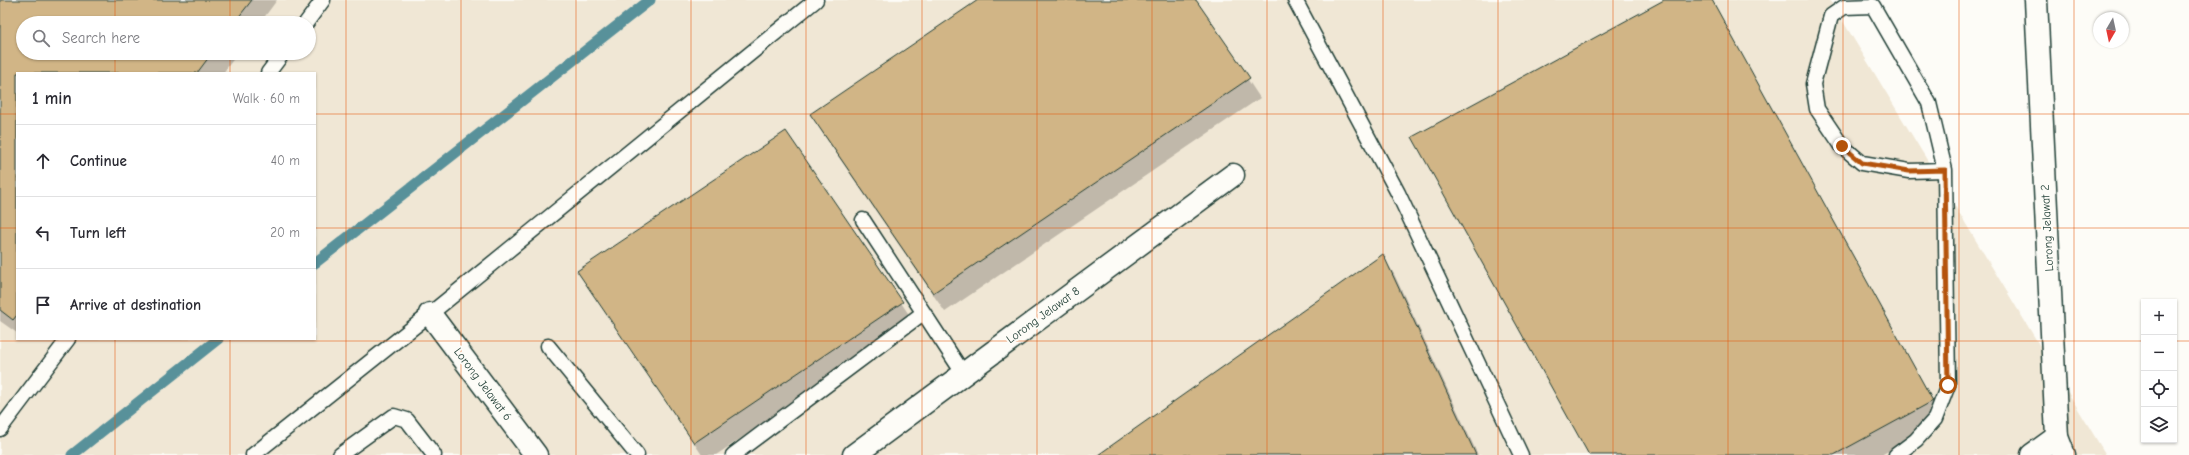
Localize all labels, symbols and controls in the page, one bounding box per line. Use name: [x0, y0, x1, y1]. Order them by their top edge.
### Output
north arrow: [2093, 12, 2129, 48]
search box: [16, 16, 316, 60]
icon: search: [30, 27, 52, 49]
text: Search here: [62, 29, 140, 47]
text: 1 min: [32, 89, 72, 108]
text: Walk · 60 m: [233, 91, 300, 106]
route end: [1833, 137, 1851, 155]
icon: ahead: [32, 150, 54, 172]
text: Continue: [70, 152, 127, 170]
text: 40 m: [271, 153, 300, 168]
street label: Lorong Jelawat 2: [2038, 184, 2056, 272]
icon: left: [32, 222, 54, 244]
text: Turn left: [70, 224, 126, 242]
text: 20 m: [270, 225, 300, 240]
street label: Lorong Jelawat 8: [1004, 284, 1082, 346]
icon: arrive: [32, 294, 54, 316]
text: Arrive at destination: [70, 296, 201, 314]
map controls: [2141, 299, 2177, 443]
button: +: [2141, 299, 2177, 335]
button: −: [2141, 335, 2177, 371]
street label: Lorong Jelawat 6: [451, 345, 515, 423]
button: locate: [2141, 371, 2177, 407]
route start: [1939, 376, 1957, 394]
button: layers: [2141, 407, 2177, 443]

